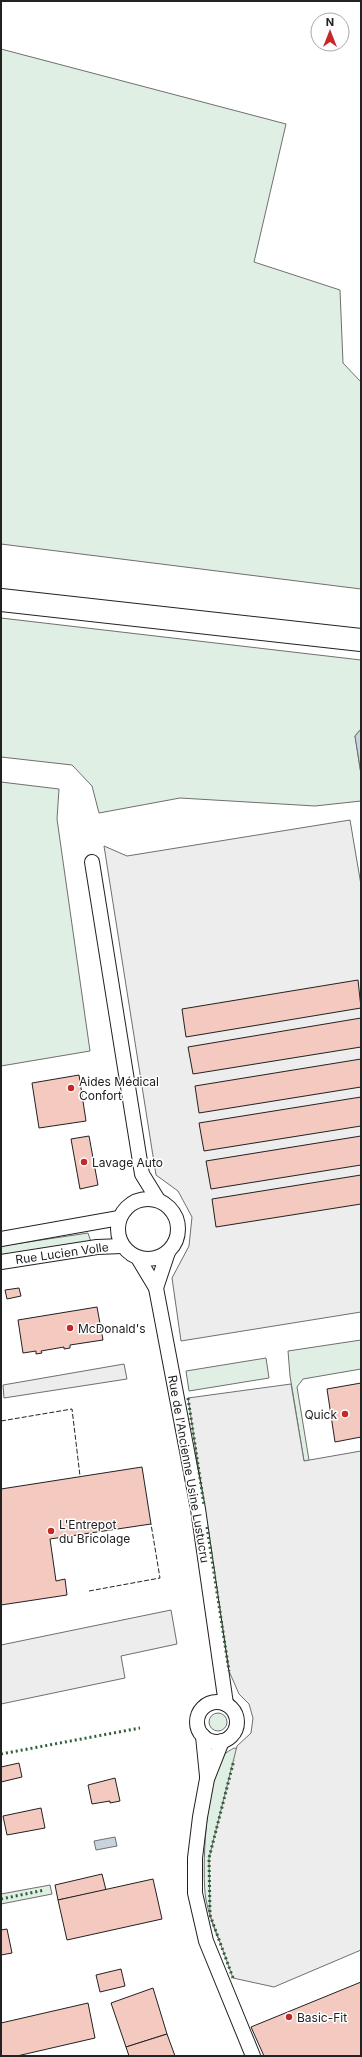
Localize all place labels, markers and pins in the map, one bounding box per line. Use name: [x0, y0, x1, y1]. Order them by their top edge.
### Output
place label: Aides Médical Confort: [79, 1074, 159, 1103]
marker: Aides Médical Confort: [66, 1083, 76, 1093]
place label: Lavage Auto: [92, 1155, 163, 1170]
marker: Lavage Auto: [79, 1157, 89, 1167]
place label: McDonald's: [78, 1321, 146, 1336]
marker: McDonald's: [65, 1323, 75, 1333]
place label: Quick: [304, 1407, 337, 1422]
marker: Quick: [340, 1409, 350, 1419]
place label: L'Entrepot du Bricolage: [59, 1517, 130, 1546]
marker: L'Entrepot du Bricolage: [46, 1526, 56, 1536]
place label: Basic-Fit: [297, 2010, 347, 2025]
marker: Basic-Fit: [284, 2012, 294, 2022]

